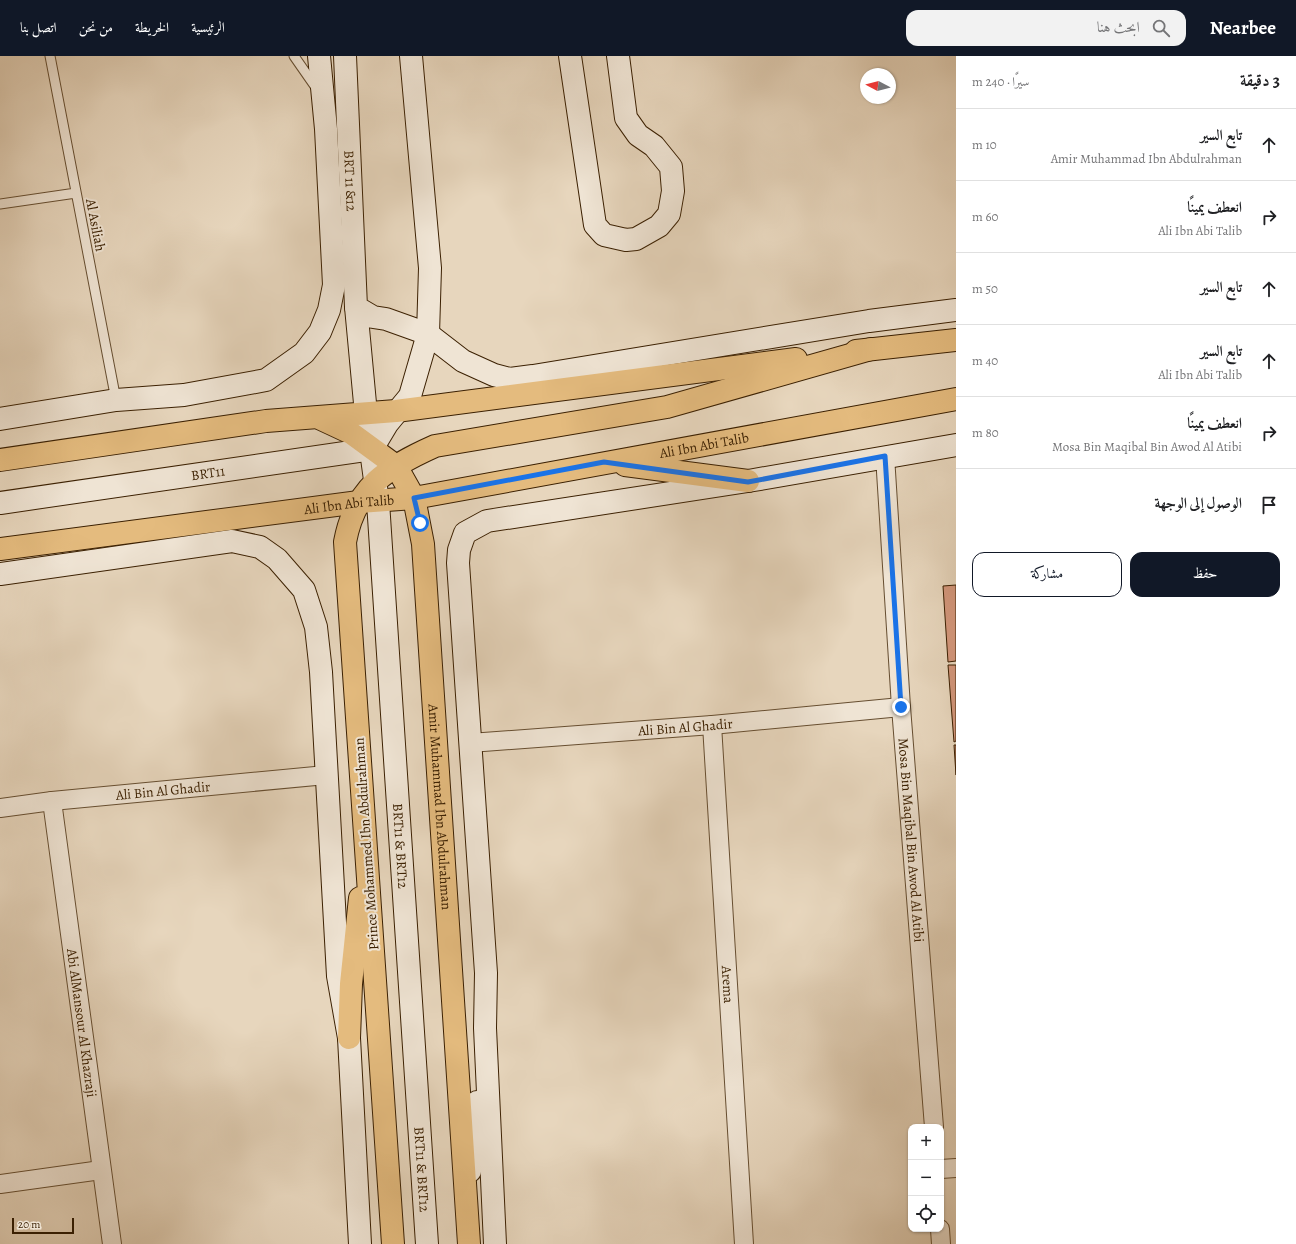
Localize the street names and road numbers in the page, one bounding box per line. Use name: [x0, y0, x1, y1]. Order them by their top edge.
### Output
street label: BRT 11 &12: [339, 150, 361, 212]
street label: Al Asiliah: [81, 196, 110, 254]
street label: Ali Ibn Abi Talib: [657, 428, 750, 463]
street label: BRT11: [190, 461, 226, 485]
street label: Ali Ibn Abi Talib: [302, 490, 395, 519]
street label: Amir Muhammad Ibn Abdulrahman: [423, 702, 456, 911]
street label: Ali Bin Al Ghadir: [636, 714, 734, 741]
street label: Prince Mohammed Ibn Abdulrahman: [350, 737, 383, 951]
street label: Mosa Bin Maqibal Bin Awod Al Atibi: [893, 737, 928, 943]
street label: Ali Bin Al Ghadir: [114, 777, 212, 805]
street label: BRT11 & BRT12: [388, 803, 413, 890]
street label: Abi AlMansour Al Khazraji: [62, 946, 101, 1099]
street label: Arema: [717, 964, 738, 1004]
street label: BRT11 & BRT12: [409, 1126, 434, 1213]

